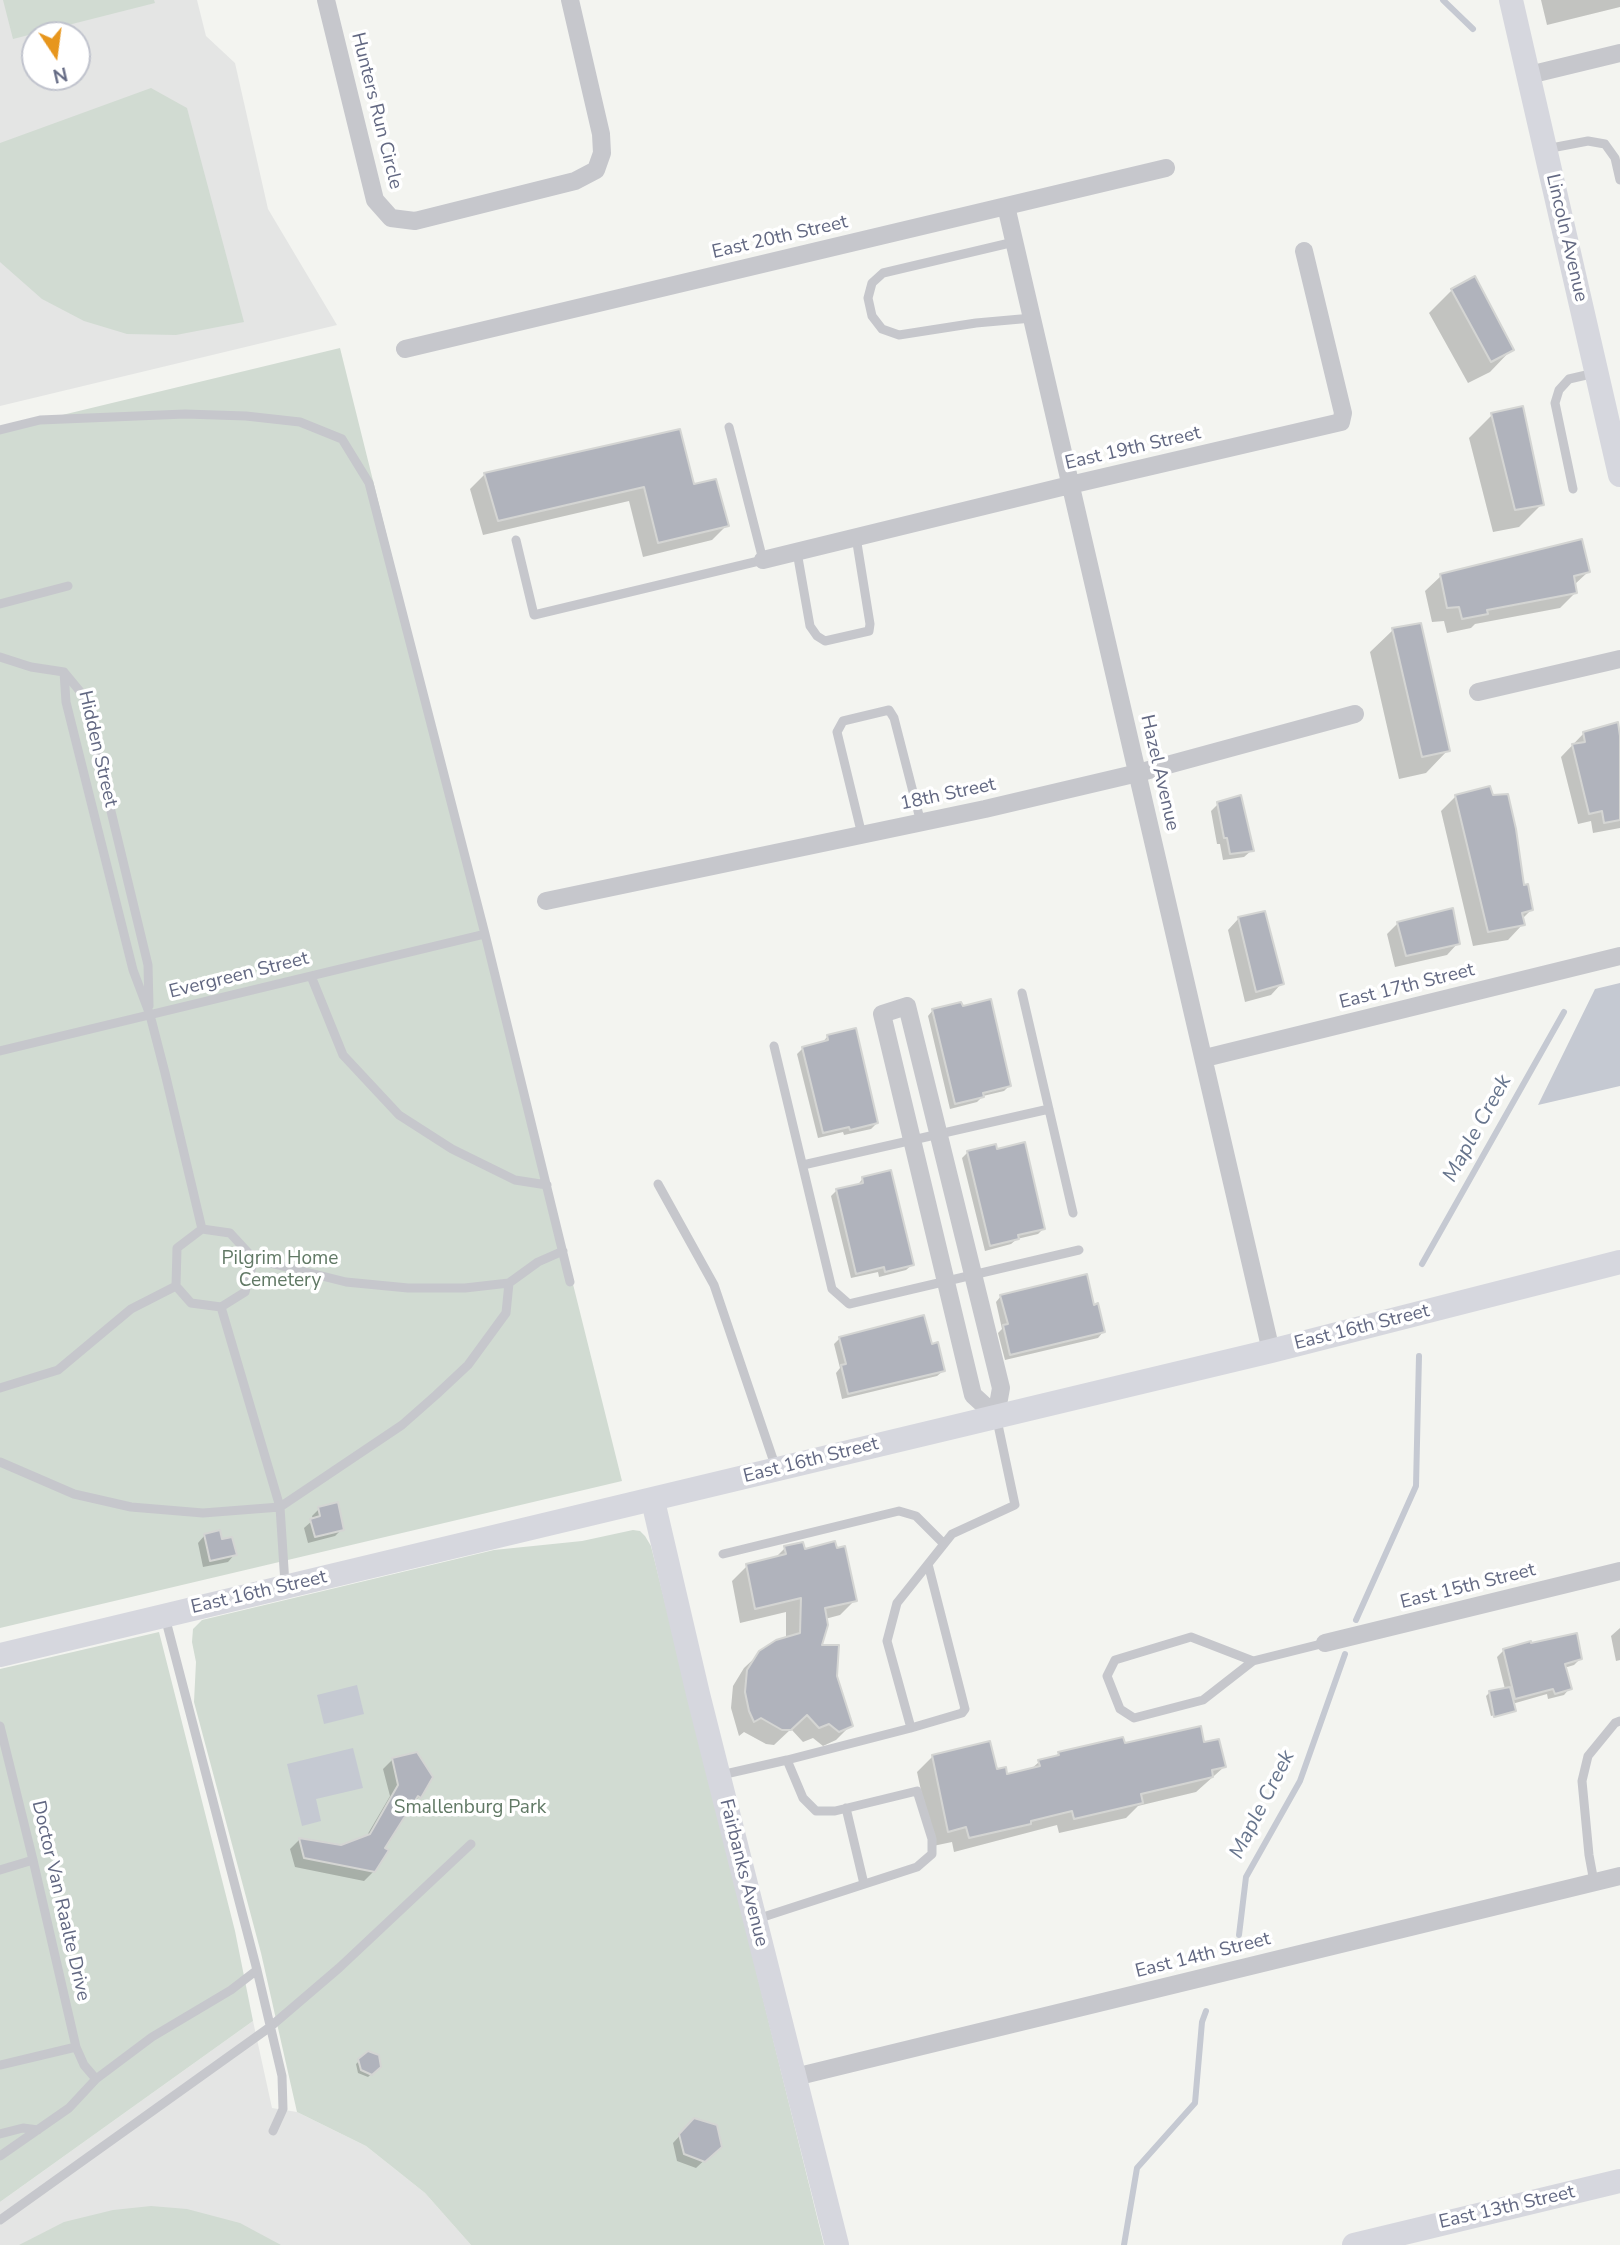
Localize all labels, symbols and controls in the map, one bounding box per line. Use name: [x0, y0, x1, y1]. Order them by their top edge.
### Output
north arrow: [21, 21, 91, 91]
street label: Hunters Run Circle: [346, 30, 406, 192]
text: N: [50, 60, 70, 89]
street label: Lincoln Avenue: [1540, 172, 1592, 304]
street label: East 20th Street: [710, 211, 850, 265]
street label: East 19th Street: [1063, 422, 1203, 476]
street label: Hidden Street: [73, 689, 121, 809]
street label: Hazel Avenue: [1135, 713, 1183, 833]
street label: 18th Street: [898, 774, 998, 816]
street label: Evergreen Street: [167, 948, 311, 1004]
street label: East 17th Street: [1337, 959, 1477, 1015]
water label: Maple Creek: [1438, 1071, 1518, 1187]
park label: Pilgrim Home Cemetery: [222, 1248, 338, 1292]
street label: East 16th Street: [1292, 1300, 1432, 1356]
street label: East 16th Street: [741, 1433, 881, 1489]
street label: East 15th Street: [1398, 1559, 1538, 1615]
street label: East 16th Street: [189, 1566, 329, 1620]
water label: Maple Creek: [1225, 1747, 1301, 1863]
park label: Smallenburg Park: [394, 1797, 546, 1819]
street label: Fairbanks Avenue: [714, 1797, 772, 1949]
street label: Doctor Van Raalte Drive: [26, 1799, 94, 2003]
street label: East 14th Street: [1133, 1928, 1273, 1984]
street label: East 13th Street: [1437, 2181, 1577, 2235]

